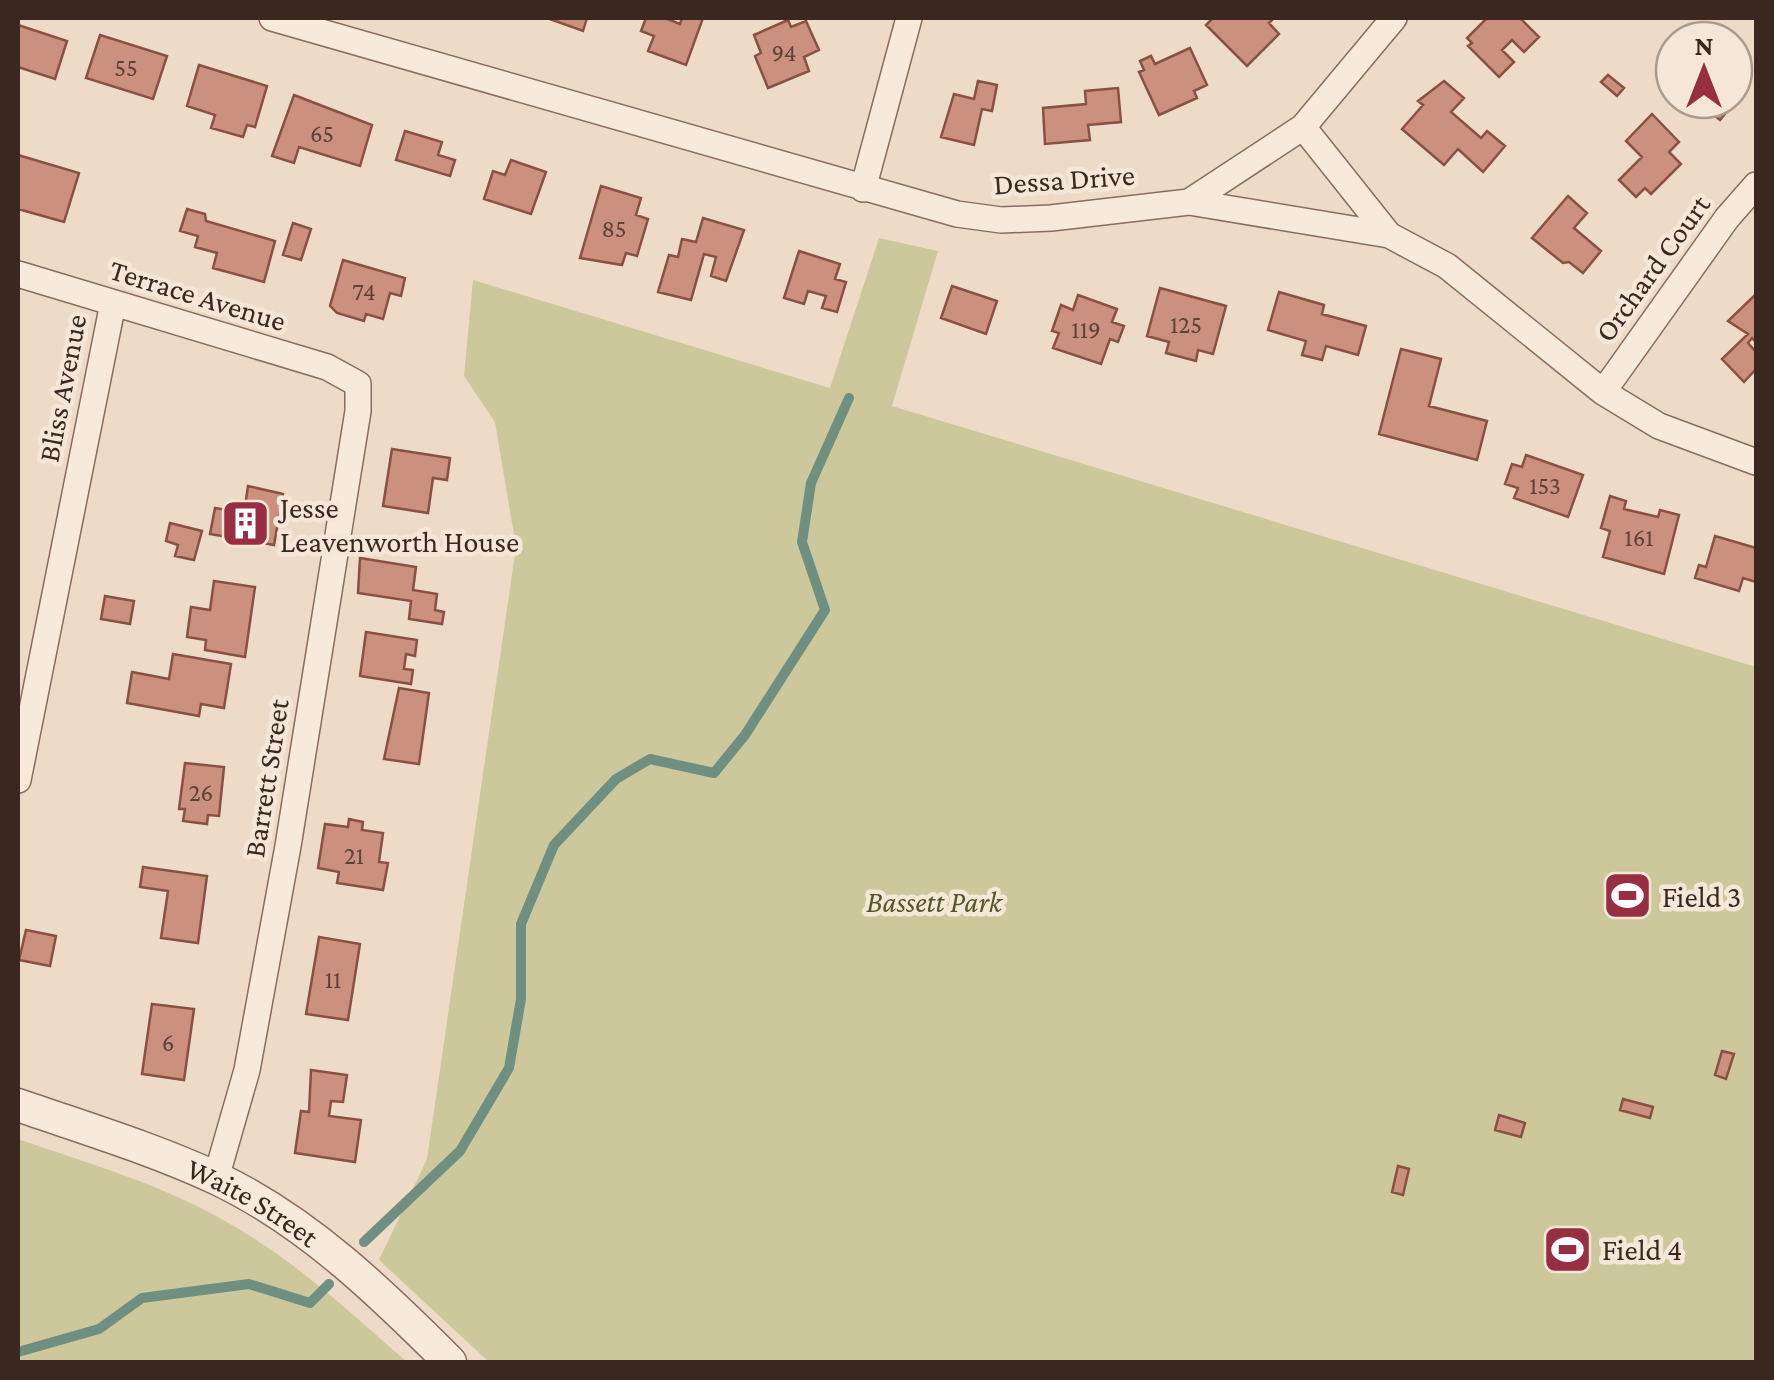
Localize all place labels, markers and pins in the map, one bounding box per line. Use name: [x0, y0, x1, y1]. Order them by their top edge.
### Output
place label: Jesse Leavenworth House: [277, 491, 519, 558]
building icon: Jesse Leavenworth House: [219, 498, 271, 550]
sports icon: Field 3: [1601, 870, 1653, 922]
place label: Field 3: [1662, 880, 1741, 913]
sports icon: Field 4: [1541, 1223, 1593, 1275]
place label: Field 4: [1602, 1233, 1682, 1266]

